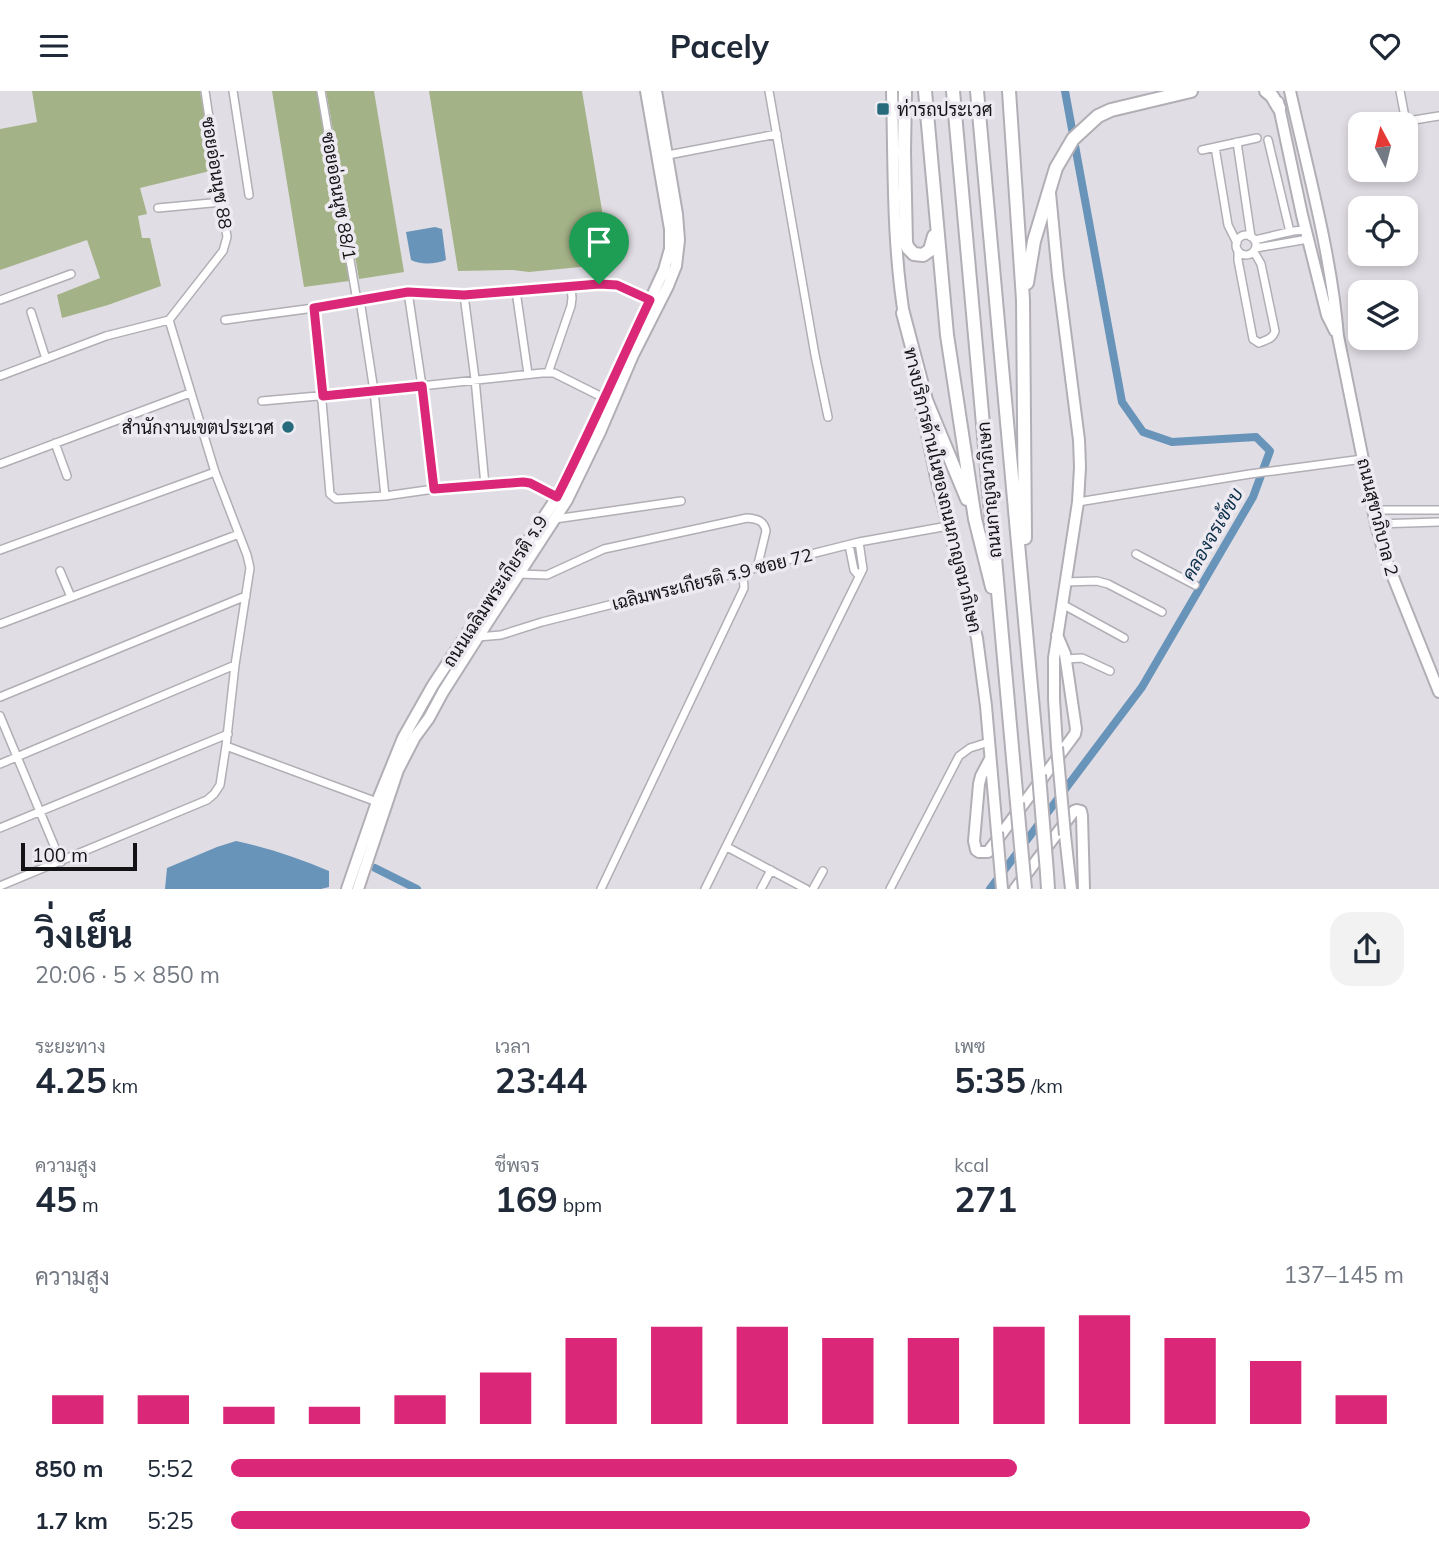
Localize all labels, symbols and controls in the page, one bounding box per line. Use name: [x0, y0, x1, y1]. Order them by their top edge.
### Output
text: Pacely: [670, 26, 769, 66]
icon: menu: [35, 27, 73, 65]
icon: heart: [1366, 27, 1404, 65]
place label: ท่ารถประเวศ: [897, 98, 992, 121]
marker: ท่ารถประเวศ: [875, 101, 891, 117]
north arrow: [1348, 112, 1418, 182]
map controls: [1348, 112, 1418, 350]
street label: ซอยอ่อนนุช 88: [196, 115, 237, 231]
street label: ซอยอ่อนนุช 88/1: [315, 130, 362, 262]
button: locate: [1348, 196, 1418, 266]
pin: [569, 212, 629, 284]
icon: arrive: [580, 223, 618, 261]
button: layers: [1348, 280, 1418, 350]
street label: ทางบริการด้านในของถนนกาญจนาภิเษก: [899, 345, 988, 635]
place label: สำนักงานเขตประเวศ: [122, 416, 274, 439]
marker: สำนักงานเขตประเวศ: [280, 419, 296, 435]
street label: ถนนกาญจนาภิเษก: [972, 421, 1006, 559]
street label: ถนนสุขาภิบาล 2: [1351, 456, 1404, 579]
water label: คลองจรเข้ขบ: [1176, 484, 1248, 584]
street label: ถนนเฉลิมพระเกียรติ ร.9: [437, 510, 553, 671]
street label: เฉลิมพระเกียรติ ร.9 ซอย 72: [609, 542, 815, 615]
scale bar: [21, 840, 136, 872]
text: 100 m: [32, 843, 88, 867]
text: วิ่งเย็น: [35, 910, 133, 958]
button: share: [1330, 912, 1404, 986]
text: 20:06 · 5 × 850 m: [35, 960, 220, 989]
text: ระยะทาง: [35, 1034, 106, 1058]
text: เวลา: [495, 1034, 531, 1058]
text: เพซ: [954, 1034, 986, 1058]
text: 4.25: [35, 1058, 107, 1102]
text: 23:44: [495, 1058, 587, 1102]
text: 5:35: [954, 1058, 1026, 1102]
text: km: [107, 1074, 138, 1098]
text: /km: [1026, 1074, 1063, 1098]
text: ความสูง: [35, 1153, 97, 1177]
text: ชีพจร: [495, 1153, 540, 1177]
text: kcal: [954, 1153, 989, 1177]
text: 45: [35, 1177, 77, 1221]
text: 169: [495, 1177, 558, 1221]
text: 271: [954, 1177, 1017, 1221]
text: m: [77, 1193, 99, 1217]
text: bpm: [558, 1193, 602, 1217]
text: 137–145 m: [1283, 1260, 1404, 1289]
text: ความสูง: [35, 1262, 110, 1291]
text: 850 m: [35, 1454, 103, 1483]
text: 5:52: [147, 1454, 194, 1483]
text: 1.7 km: [35, 1506, 108, 1535]
text: 5:25: [147, 1506, 194, 1535]

